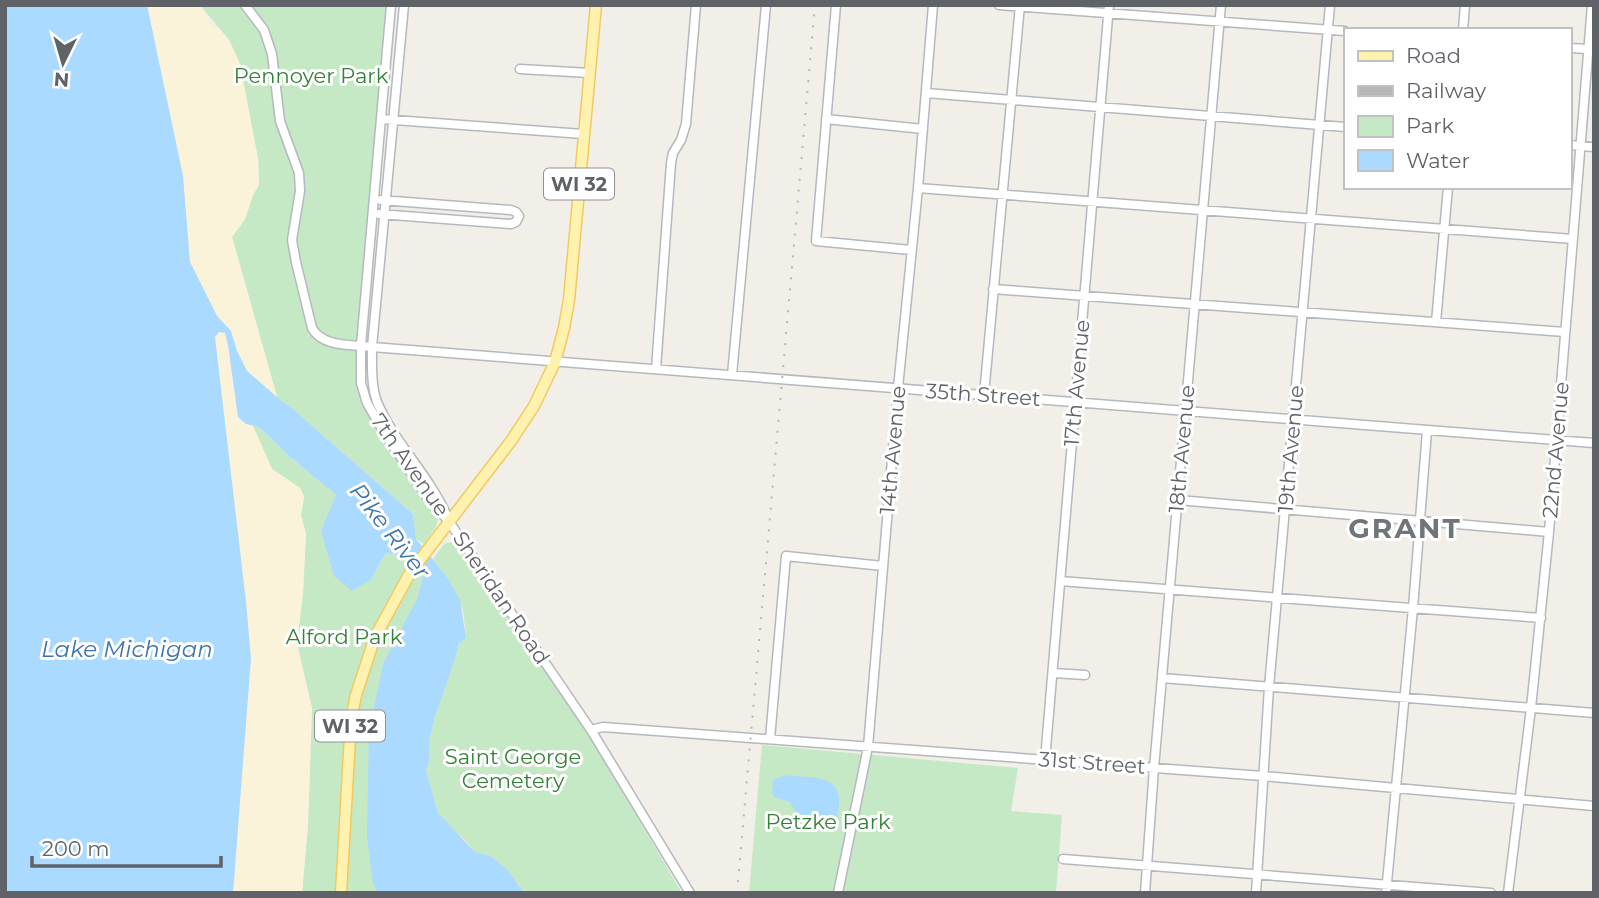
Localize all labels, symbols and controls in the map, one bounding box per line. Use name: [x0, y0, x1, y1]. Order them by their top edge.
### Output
north arrow: [28, 28, 98, 98]
legend: [1344, 28, 1571, 189]
text: Road: [1406, 43, 1461, 68]
park label: Pennoyer Park: [234, 63, 389, 88]
text: N: [53, 67, 70, 92]
text: Railway: [1406, 78, 1487, 103]
text: Park: [1406, 113, 1454, 138]
text: Water: [1406, 148, 1470, 173]
road number: WI 32: [544, 168, 614, 200]
street label: 17th Avenue: [1059, 319, 1094, 447]
street label: 35th Street: [925, 378, 1041, 411]
street label: 22nd Avenue: [1537, 381, 1574, 519]
street label: 18th Avenue: [1163, 384, 1200, 514]
street label: 19th Avenue: [1272, 384, 1309, 514]
street label: 14th Avenue: [874, 385, 911, 515]
street label: 7th Avenue: [366, 409, 455, 521]
water label: Pike River: [344, 478, 437, 585]
district label: GRANT: [1348, 511, 1462, 545]
street label: Sheridan Road: [448, 527, 555, 669]
park label: Alford Park: [286, 624, 403, 649]
water label: Lake Michigan: [41, 635, 213, 663]
road number: WI 32: [315, 710, 385, 741]
park label: Saint George Cemetery: [445, 744, 581, 793]
street label: 31st Street: [1038, 746, 1146, 779]
park label: Petzke Park: [765, 809, 891, 834]
scale bar: [32, 824, 220, 868]
text: 200 m: [42, 836, 109, 861]

